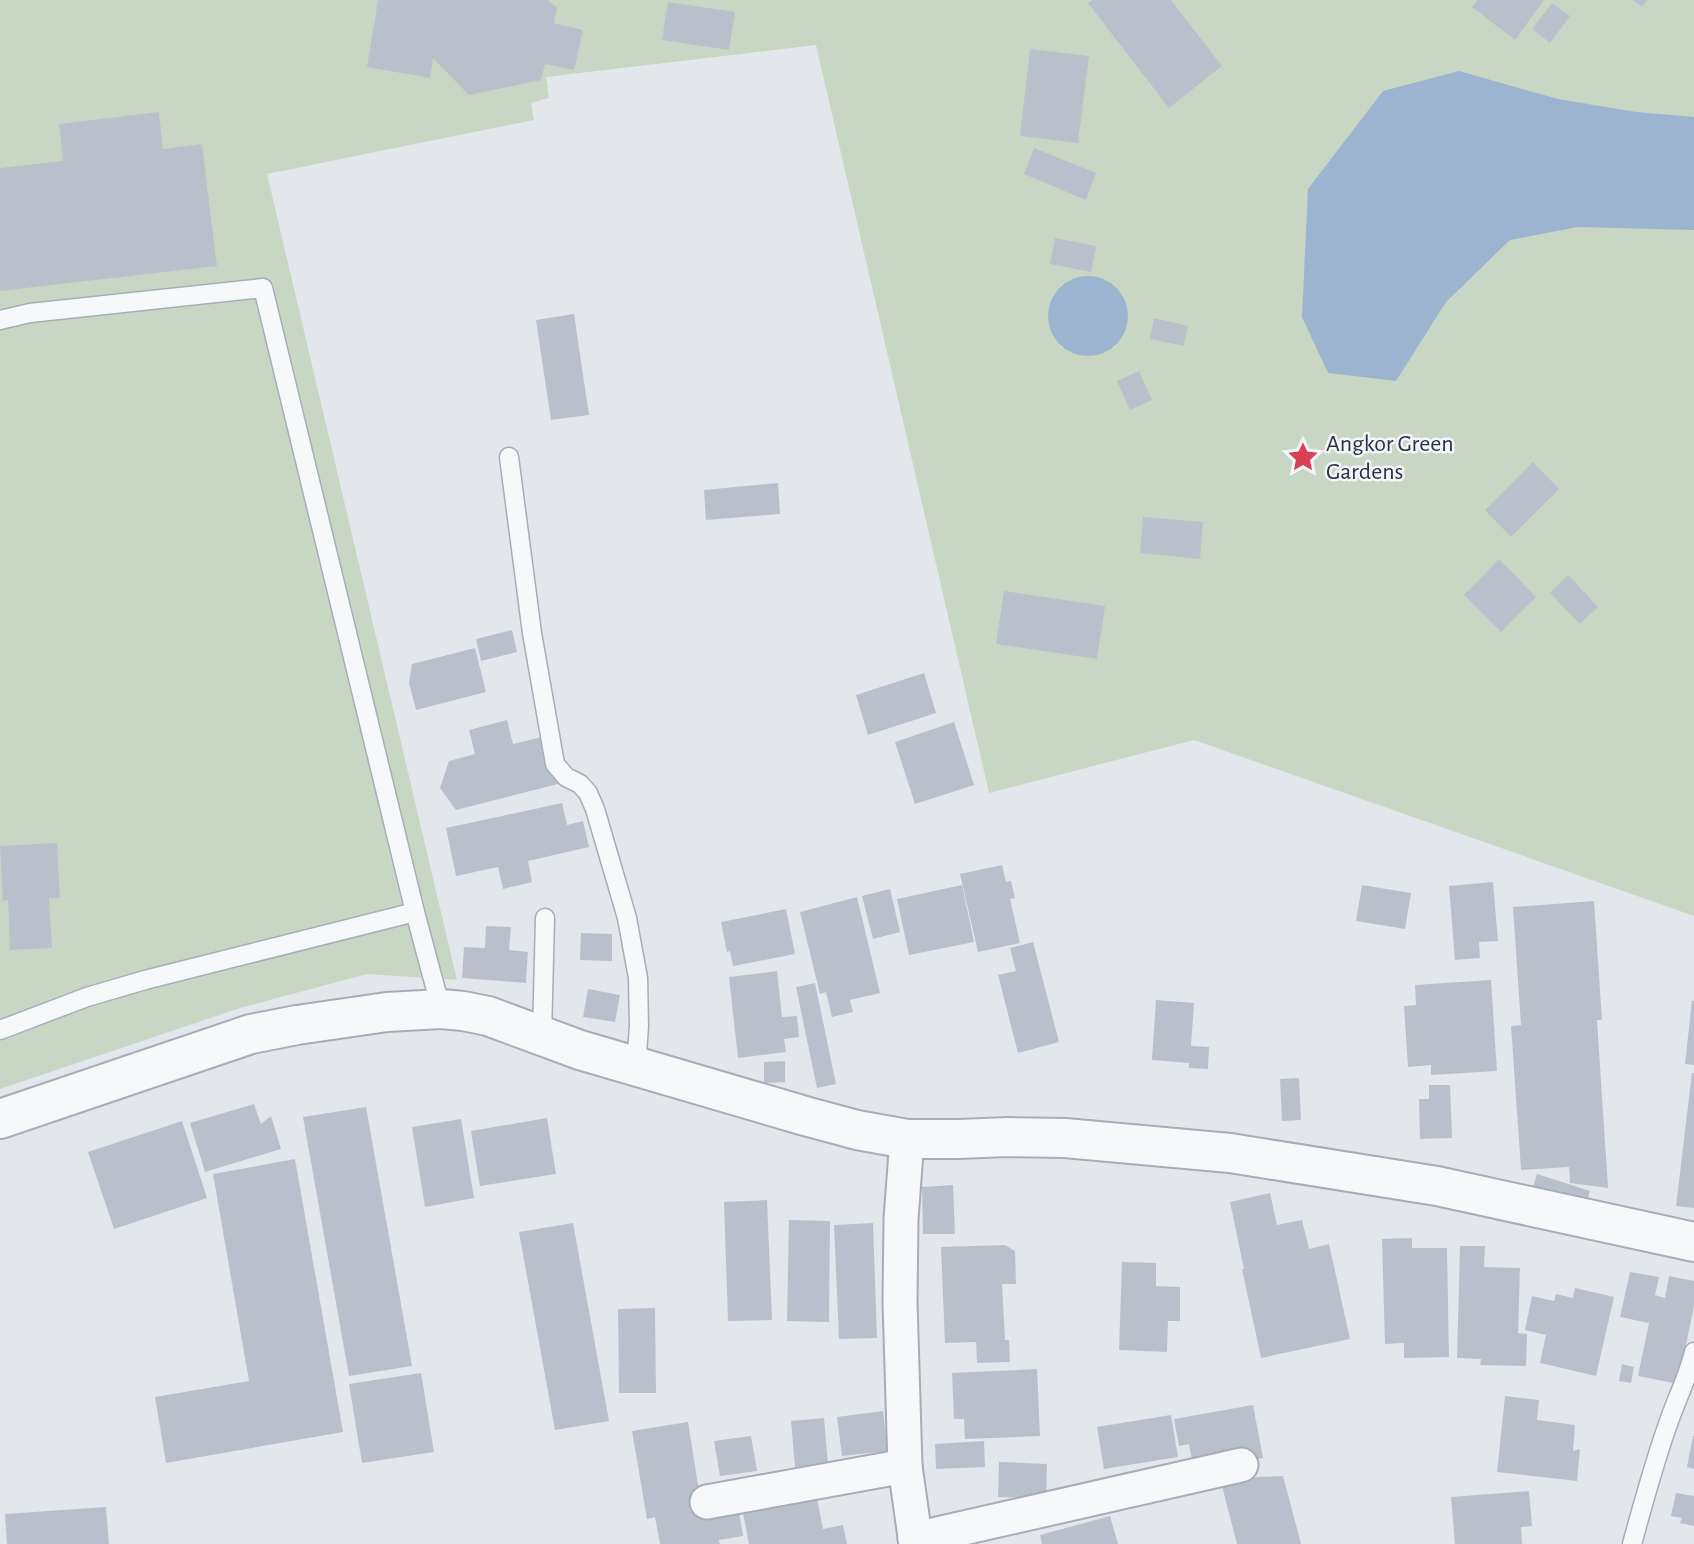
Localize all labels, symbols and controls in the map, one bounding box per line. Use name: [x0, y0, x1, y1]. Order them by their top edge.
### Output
place label: Angkor Green Gardens: [1326, 432, 1454, 484]
place icon: Angkor Green Gardens: [1286, 440, 1320, 474]

